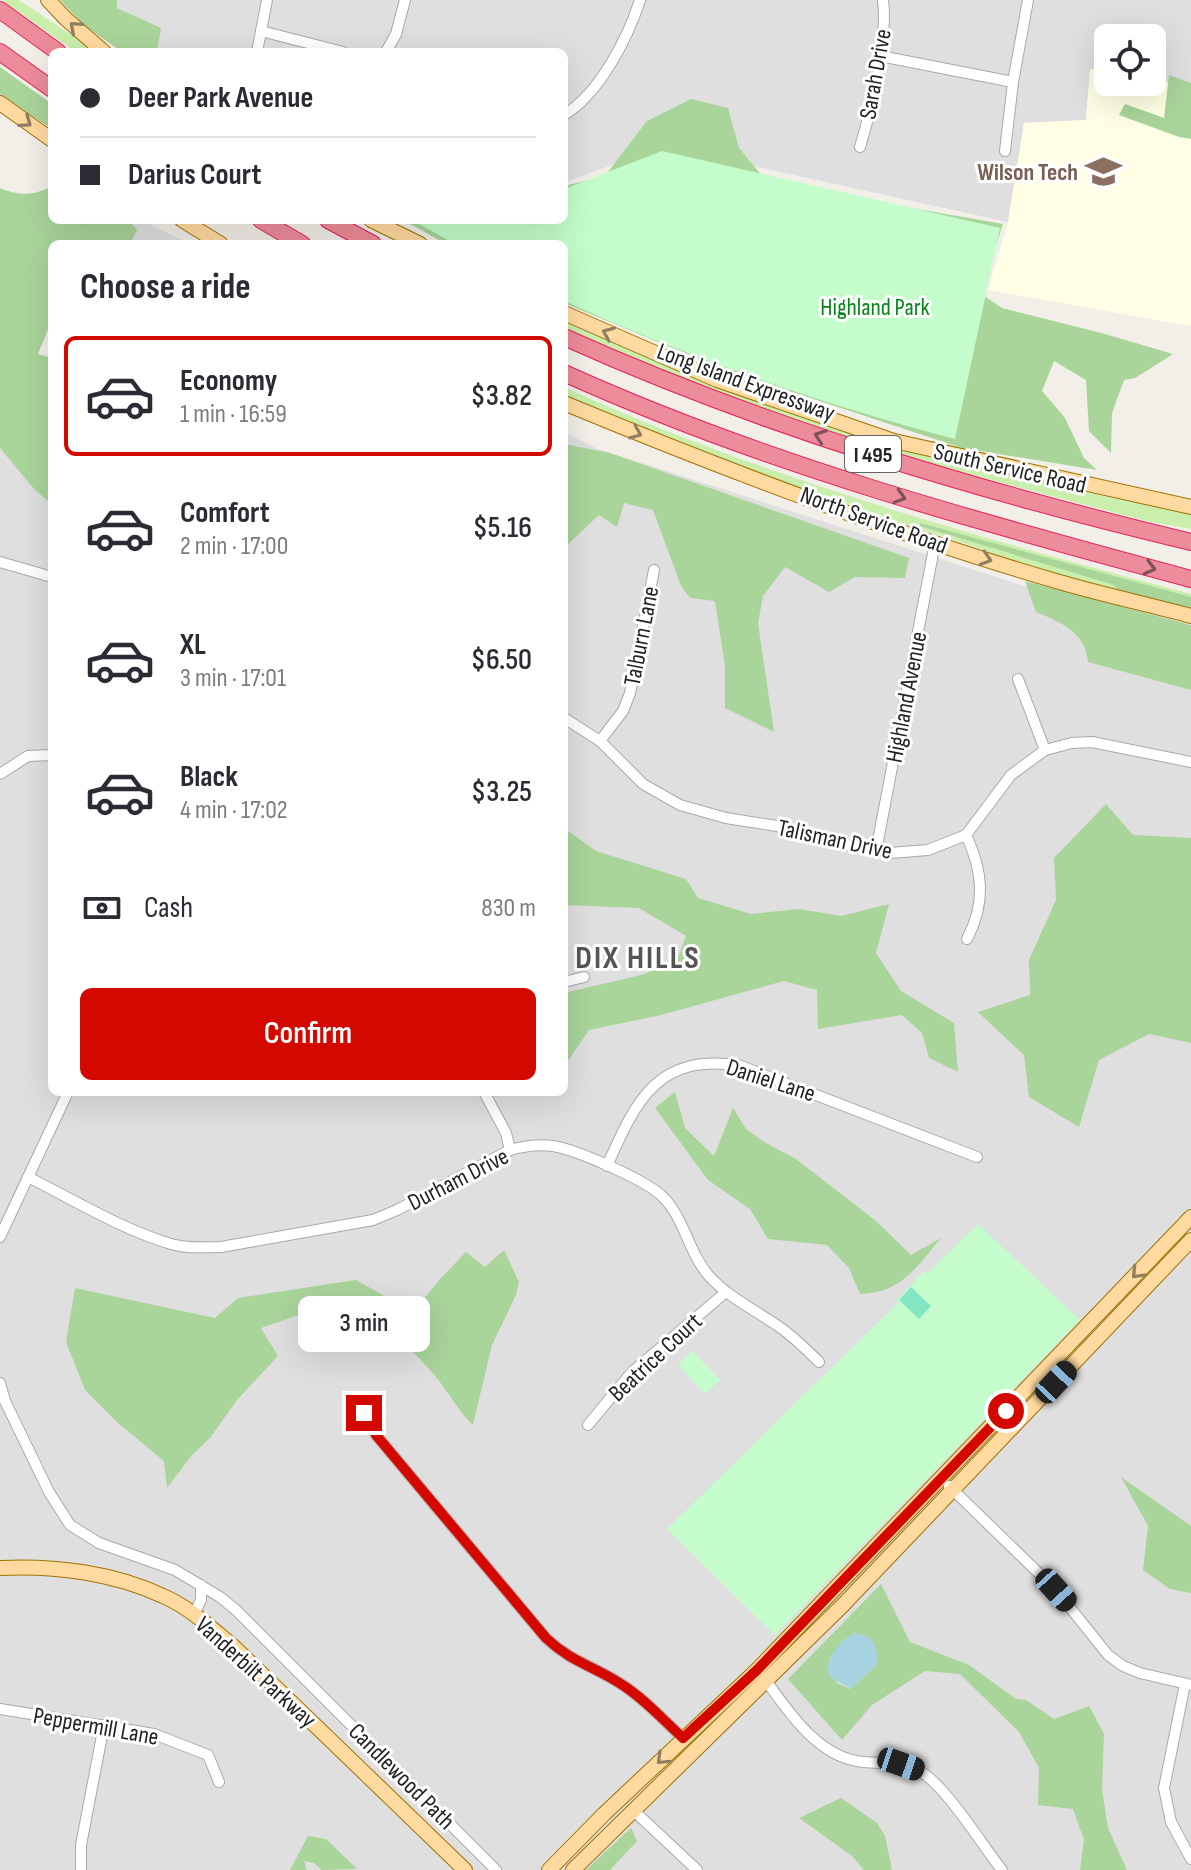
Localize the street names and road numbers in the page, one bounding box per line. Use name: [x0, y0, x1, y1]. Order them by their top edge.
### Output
street label: Sarah Drive: [853, 27, 898, 122]
street label: Long Island Expressway: [653, 337, 839, 428]
road number: I 495: [845, 436, 901, 472]
street label: South Service Road: [931, 437, 1089, 500]
street label: North Service Road: [796, 480, 951, 561]
street label: Talburn Lane: [618, 584, 665, 688]
street label: Highland Avenue: [880, 629, 933, 765]
street label: Talisman Drive: [775, 813, 895, 866]
street label: Daniel Lane: [723, 1053, 819, 1108]
street label: Durham Drive: [403, 1142, 514, 1217]
street label: Beatrice Court: [603, 1307, 708, 1408]
street label: Vanderbilt Parkway: [189, 1610, 322, 1734]
street label: Peppermill Lane: [31, 1701, 161, 1752]
street label: Candlewood Path: [342, 1717, 461, 1836]

